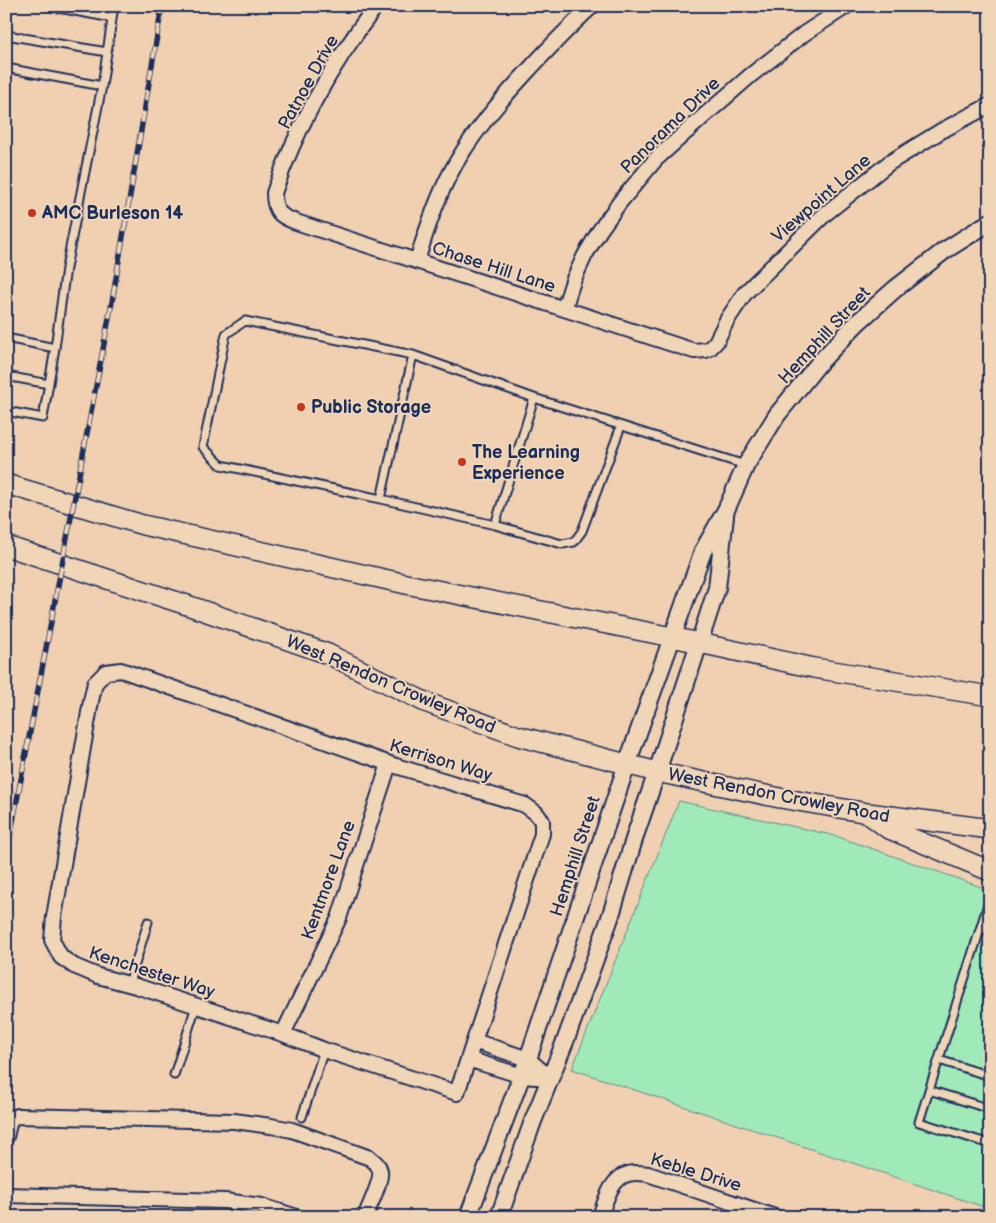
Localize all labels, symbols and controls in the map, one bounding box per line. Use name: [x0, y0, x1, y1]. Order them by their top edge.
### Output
street label: Patnoe Drive: [274, 31, 343, 133]
street label: Panorama Drive: [616, 73, 725, 178]
street label: Viewpoint Lane: [768, 149, 875, 247]
place label: AMC Burleson 14: [41, 203, 184, 224]
marker: AMC Burleson 14: [26, 207, 38, 219]
street label: Chase Hill Lane: [430, 238, 558, 297]
street label: Hemphill Street: [774, 282, 875, 388]
place label: Public Storage: [311, 397, 431, 418]
marker: Public Storage: [295, 401, 307, 413]
place label: The Learning Experience: [472, 442, 580, 484]
marker: The Learning Experience: [456, 456, 468, 468]
street label: West Rendon Crowley Road: [283, 631, 499, 738]
street label: Kerrison Way: [387, 735, 496, 786]
street label: West Rendon Crowley Road: [666, 764, 892, 827]
street label: Hemphill Street: [546, 793, 605, 919]
street label: Kentmore Lane: [297, 817, 360, 943]
street label: Kenchester Way: [86, 942, 218, 1003]
street label: Keble Drive: [648, 1149, 744, 1196]

